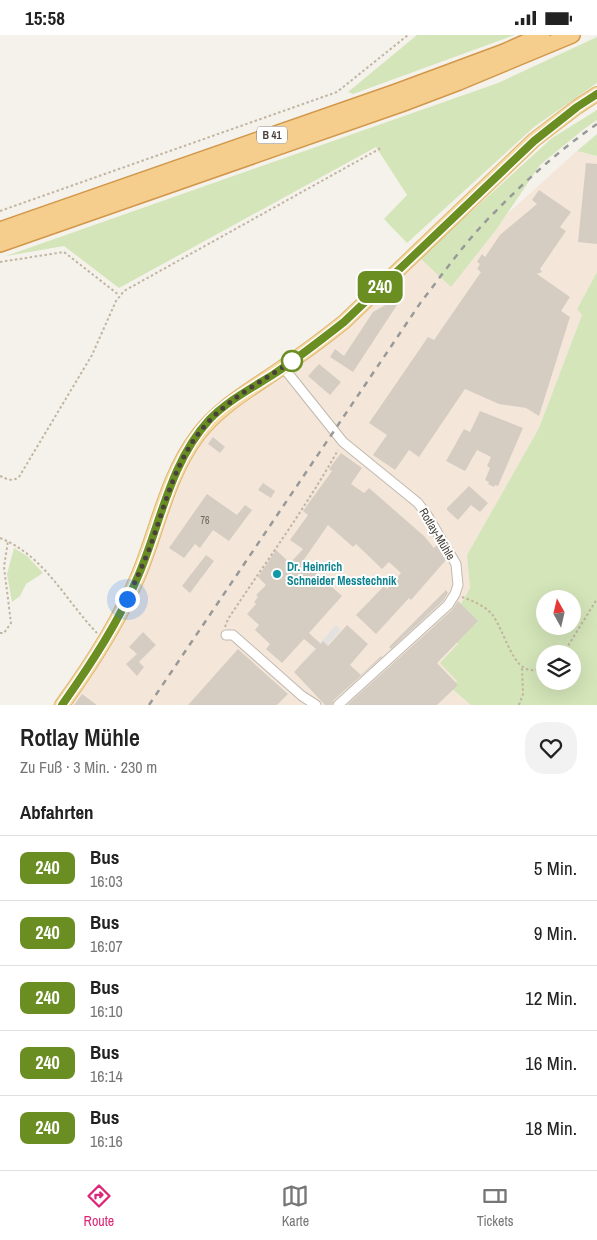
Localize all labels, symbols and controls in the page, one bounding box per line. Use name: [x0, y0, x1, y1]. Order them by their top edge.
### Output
text: 15:58: [25, 5, 65, 31]
road number: B 41: [257, 127, 287, 143]
line badge: 240: [351, 271, 409, 303]
text: 240: [368, 274, 392, 299]
unlabelled marker: [281, 350, 303, 372]
street label: Rotlay-Mühle: [415, 505, 459, 563]
house number: 76: [200, 514, 210, 527]
place label: Dr. Heinrich Schneider Messtechnik: [287, 559, 397, 589]
marker: Dr. Heinrich Schneider Messtechnik: [271, 568, 283, 580]
your location: [115, 587, 140, 612]
north arrow: [536, 590, 581, 635]
map controls: [536, 590, 581, 690]
button: layers: [536, 645, 581, 690]
text: Rotlay Mühle: [20, 721, 140, 753]
button: heart: [525, 722, 577, 774]
text: Zu Fuß · 3 Min. · 230 m: [20, 756, 157, 778]
text: Abfahrten: [20, 799, 94, 825]
text: Bus: [90, 844, 119, 870]
text: 240: [35, 855, 60, 880]
text: 5 Min.: [534, 855, 577, 881]
text: 16:03: [90, 870, 123, 892]
text: Bus: [90, 909, 119, 935]
text: 240: [35, 920, 60, 945]
text: 9 Min.: [534, 920, 577, 946]
text: 16:07: [90, 935, 123, 957]
text: Bus: [90, 974, 119, 1000]
text: 240: [35, 985, 60, 1010]
text: 12 Min.: [525, 985, 577, 1011]
text: 16:10: [90, 1000, 123, 1022]
text: Bus: [90, 1039, 119, 1065]
text: 240: [35, 1050, 60, 1075]
text: 16 Min.: [525, 1050, 577, 1076]
text: 16:14: [90, 1065, 123, 1087]
text: Bus: [90, 1104, 119, 1130]
text: 240: [35, 1115, 60, 1140]
text: 18 Min.: [525, 1115, 577, 1141]
text: 16:16: [90, 1130, 123, 1152]
tab: Route: [84, 1182, 114, 1230]
tab: Karte: [281, 1182, 309, 1230]
tab: Tickets: [477, 1182, 513, 1230]

